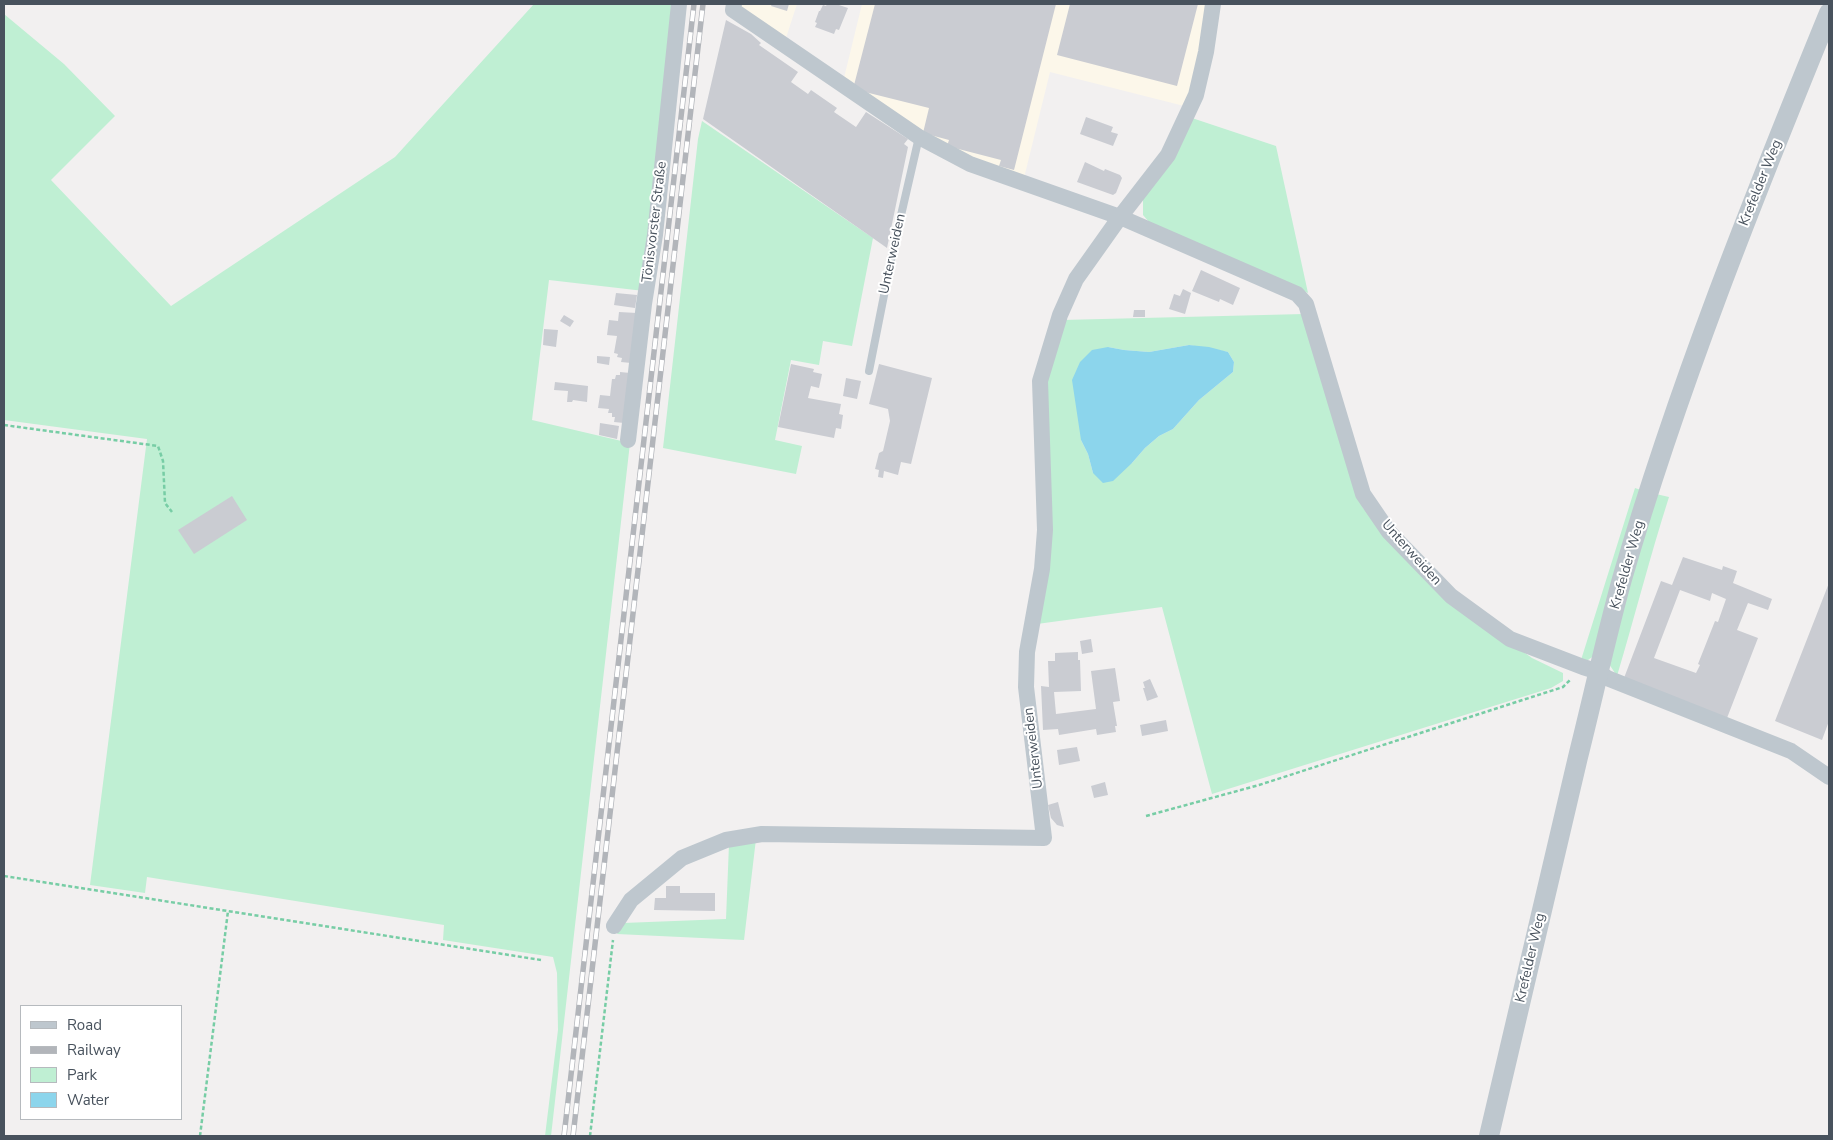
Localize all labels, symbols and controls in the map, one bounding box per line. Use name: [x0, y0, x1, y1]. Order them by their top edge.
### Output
street label: Krefelder Weg: [1736, 137, 1786, 229]
street label: Tönisvorster Straße: [639, 160, 671, 284]
street label: Unterweiden: [876, 212, 910, 296]
street label: Unterweiden: [1377, 517, 1445, 589]
street label: Krefelder Weg: [1607, 519, 1649, 611]
street label: Unterweiden: [1021, 706, 1047, 790]
street label: Krefelder Weg: [1513, 912, 1549, 1004]
legend: [20, 1005, 182, 1120]
text: Road: [67, 1015, 102, 1035]
text: Railway: [67, 1040, 121, 1060]
text: Park: [67, 1065, 97, 1085]
text: Water: [67, 1090, 109, 1110]

